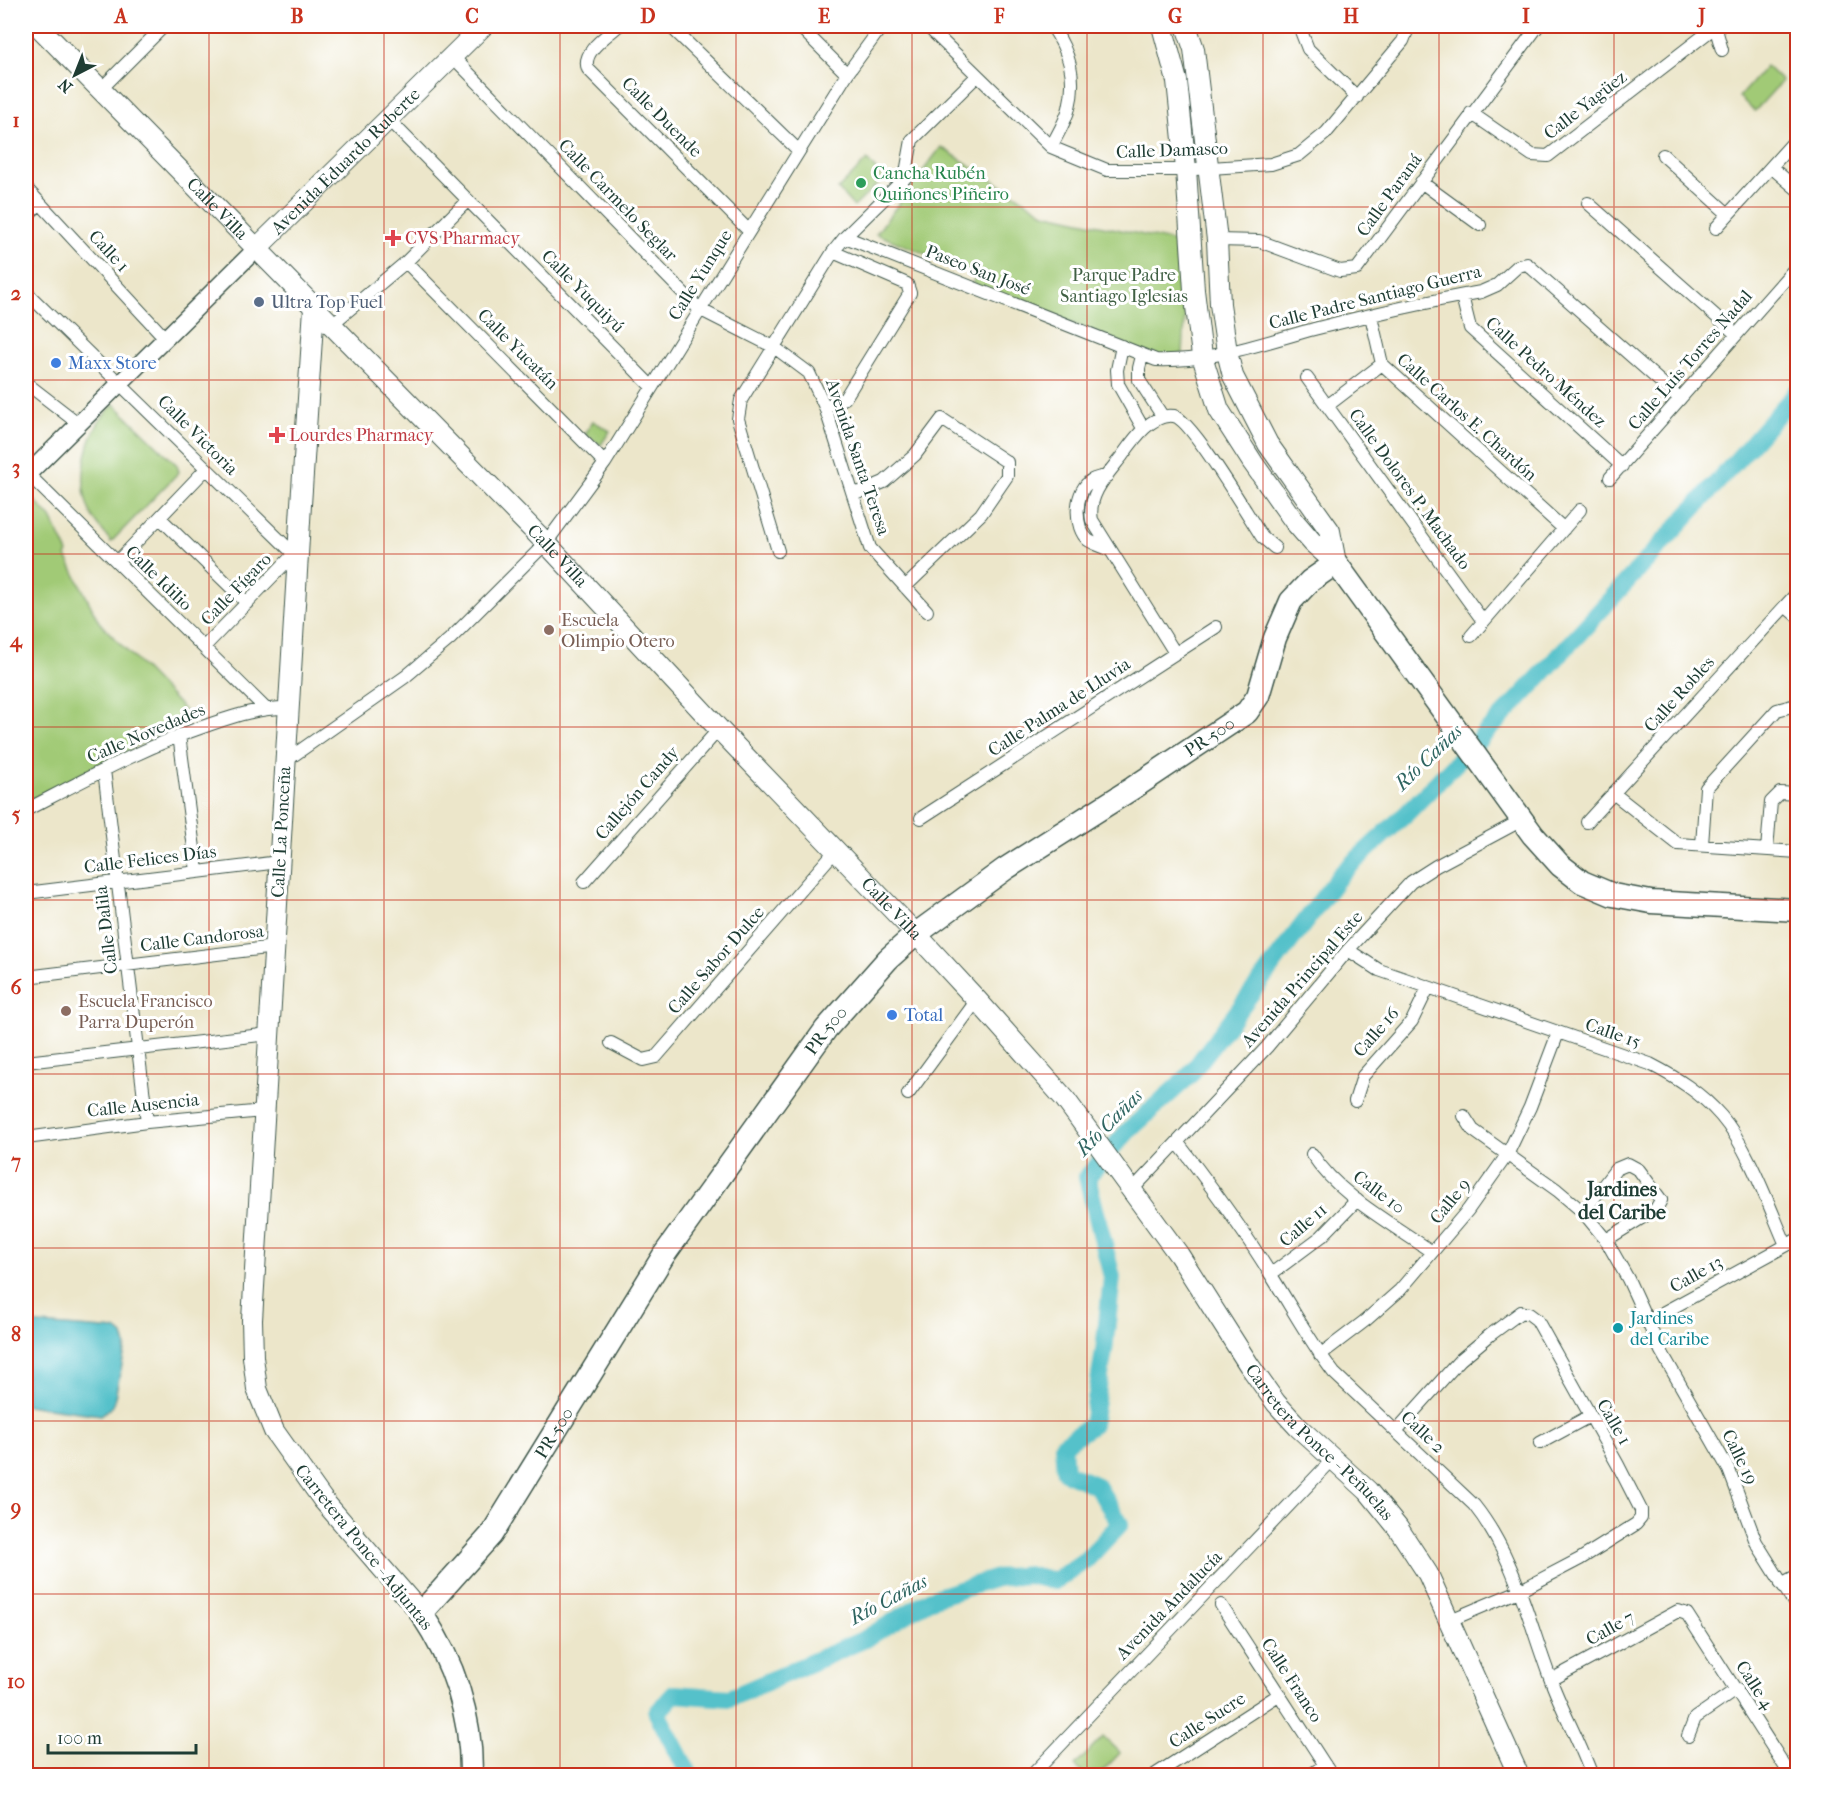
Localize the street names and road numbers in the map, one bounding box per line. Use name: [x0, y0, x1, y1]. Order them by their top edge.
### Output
street label: Calle Yagüez: [1540, 67, 1631, 144]
street label: Calle Duende: [617, 73, 706, 162]
street label: Avenida Eduardo Ruberte: [266, 84, 425, 240]
street label: Calle Carmelo Seglar: [554, 135, 682, 266]
street label: Calle Damasco: [1116, 138, 1228, 163]
street label: Calle Paraná: [1352, 149, 1427, 241]
street label: Calle Villa: [182, 174, 252, 245]
street label: Calle 1: [84, 226, 133, 277]
street label: Calle Yunque: [664, 226, 737, 324]
street label: Paseo San José: [922, 241, 1033, 300]
street label: Calle Yuquiyú: [537, 246, 628, 337]
street label: Calle Padre Santiago Guerra: [1267, 261, 1484, 334]
street label: Calle Luis Torres Nadal: [1624, 286, 1757, 435]
street label: Calle Yucatán: [473, 305, 563, 395]
street label: Calle Pedro Méndez: [1481, 313, 1610, 432]
street label: Calle Carlos E. Chardón: [1392, 349, 1541, 486]
street label: Avenida Santa Teresa: [821, 375, 894, 539]
street label: Calle Victoria: [153, 391, 243, 480]
street label: Calle Dolores P. Machado: [1344, 405, 1475, 574]
street label: Calle Villa: [523, 520, 592, 592]
street label: Calle Idilio: [121, 542, 196, 615]
street label: Calle Fígaro: [197, 549, 276, 630]
street label: Calle Robles: [1640, 652, 1719, 737]
street label: Calle Palma de Lluvia: [984, 653, 1135, 761]
street label: Calle Novedades: [84, 699, 209, 768]
street label: PR-500: [1181, 713, 1239, 762]
street label: Callejón Candy: [591, 741, 685, 844]
street label: Calle La Ponceña: [268, 765, 295, 898]
street label: Calle Felices Días: [83, 841, 218, 878]
street label: Calle Villa: [857, 873, 926, 945]
street label: Calle Dalila: [91, 884, 122, 975]
street label: Calle Sabor Dulce: [664, 902, 769, 1019]
street label: Avenida Principal Este: [1237, 907, 1367, 1053]
street label: Calle Candorosa: [139, 920, 266, 956]
street label: PR-500: [801, 1002, 852, 1059]
street label: Calle 16: [1349, 1003, 1404, 1062]
street label: Calle 15: [1582, 1014, 1643, 1053]
street label: Calle Ausencia: [86, 1089, 201, 1122]
street label: Calle 10: [1349, 1166, 1409, 1219]
street label: Calle 9: [1426, 1174, 1475, 1228]
street label: Calle 11: [1275, 1199, 1331, 1252]
street label: Calle 13: [1666, 1251, 1726, 1297]
street label: Carretera Ponce - Peñuelas: [1241, 1360, 1398, 1525]
street label: Calle 1: [1592, 1396, 1635, 1449]
street label: PR-500: [531, 1404, 578, 1463]
street label: Calle 2: [1396, 1407, 1449, 1458]
street label: Calle 19: [1717, 1426, 1762, 1488]
street label: Carretera Ponce - Adjuntas: [290, 1460, 437, 1635]
street label: Avenida Andalucía: [1111, 1546, 1227, 1665]
street label: Calle 7: [1583, 1607, 1638, 1650]
street label: Calle Franco: [1257, 1634, 1327, 1726]
street label: Calle 4: [1731, 1657, 1778, 1714]
street label: Calle Sucre: [1165, 1688, 1249, 1753]

